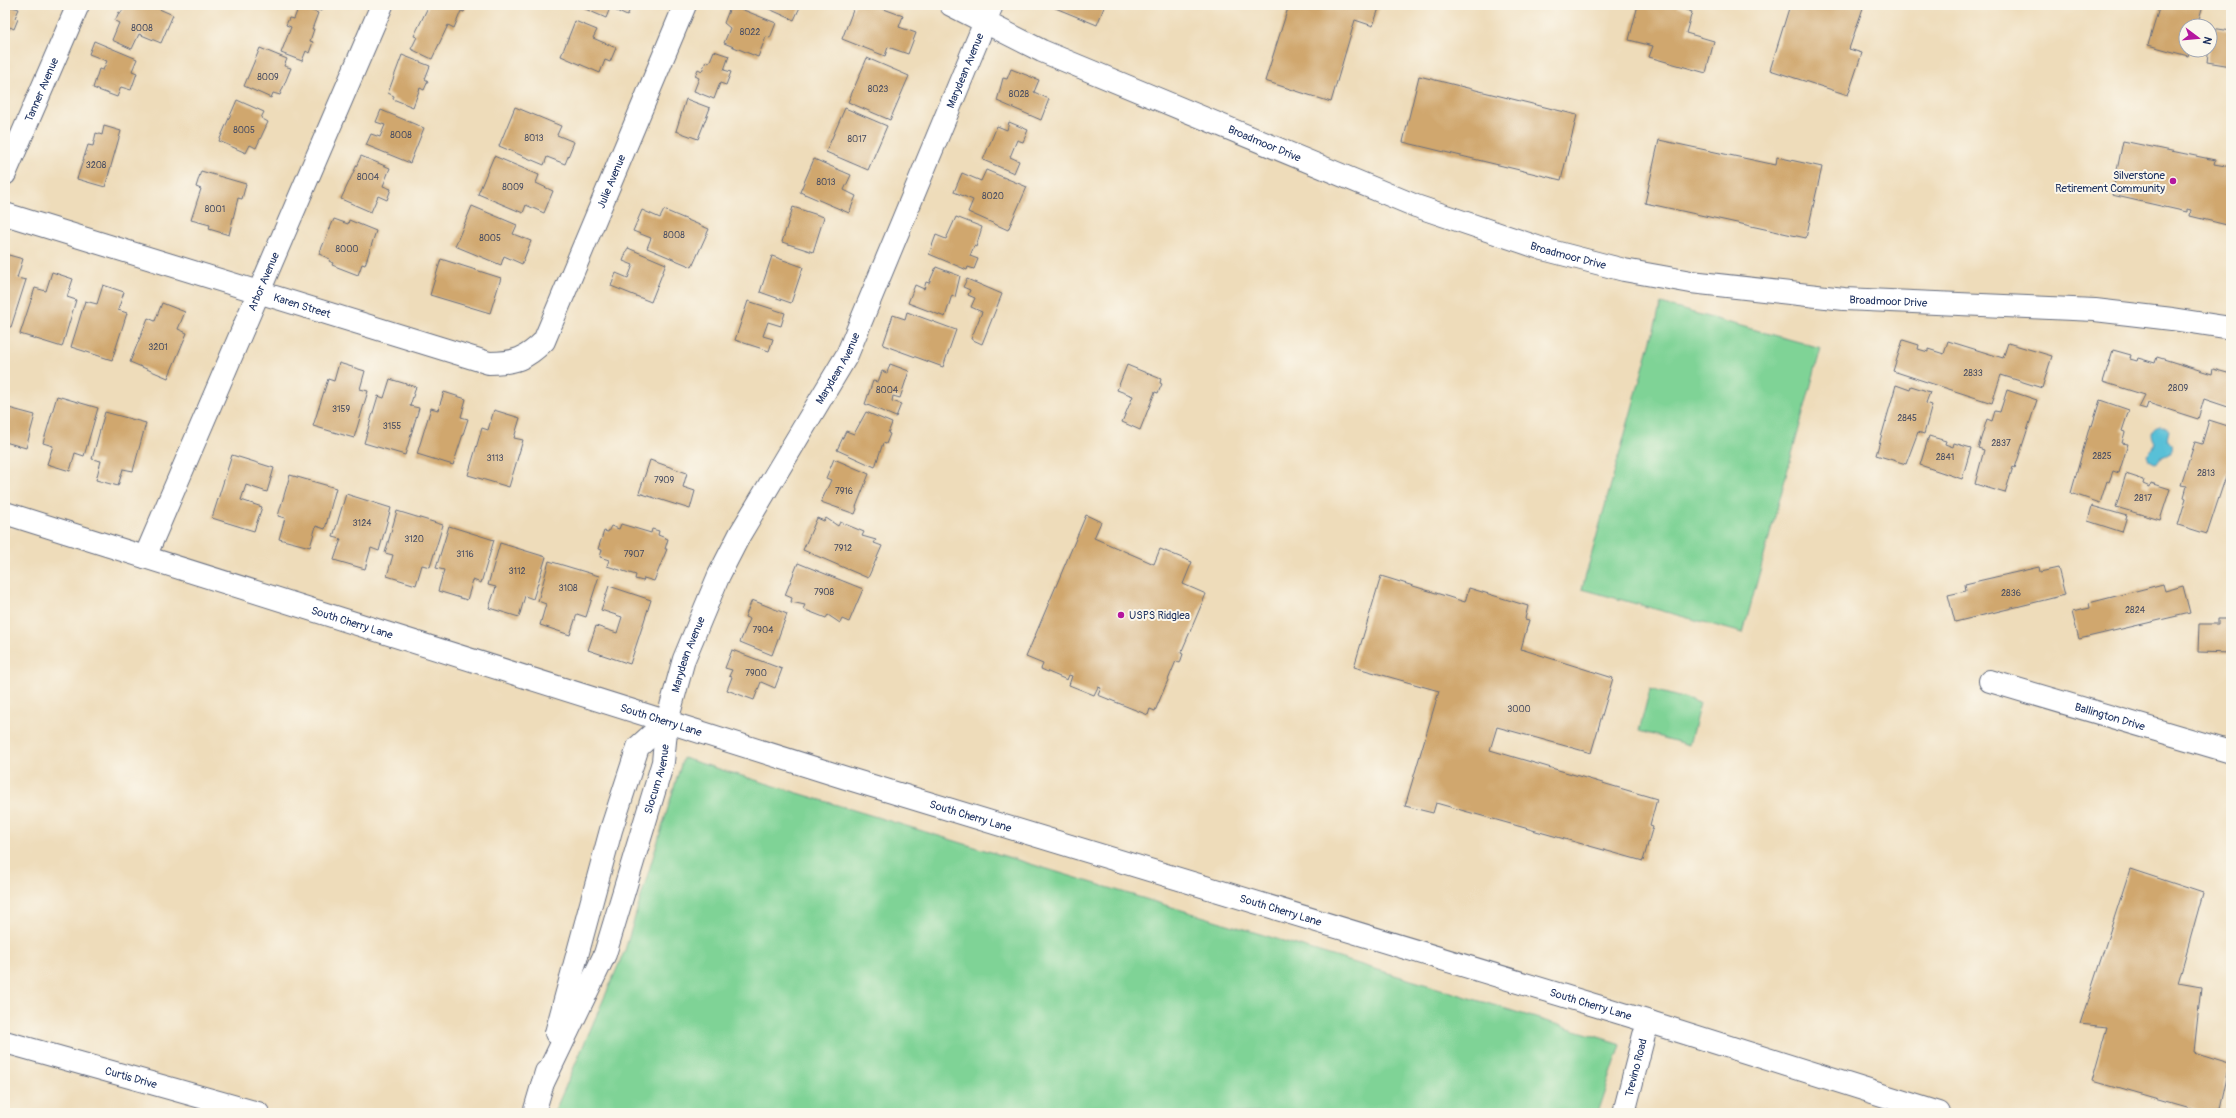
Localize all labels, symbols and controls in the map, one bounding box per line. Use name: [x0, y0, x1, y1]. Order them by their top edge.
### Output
north arrow: [2178, 18, 2218, 58]
house number: 8008: [131, 23, 153, 34]
house number: 8022: [740, 27, 760, 38]
street label: Marydean Avenue: [944, 31, 986, 110]
text: N: [2200, 35, 2214, 47]
street label: Tanner Avenue: [22, 55, 61, 123]
house number: 8009: [257, 72, 279, 83]
house number: 8023: [868, 84, 888, 95]
house number: 8028: [1009, 89, 1030, 100]
street label: Broadmoor Drive: [1226, 122, 1304, 164]
house number: 8005: [233, 125, 255, 136]
house number: 8008: [390, 130, 412, 141]
house number: 8013: [524, 133, 544, 144]
house number: 8017: [848, 134, 867, 145]
street label: Julie Avenue: [594, 152, 628, 210]
house number: 3208: [86, 160, 107, 171]
place label: Silverstone Retirement Community: [2055, 169, 2166, 195]
house number: 8004: [357, 172, 380, 183]
marker: Silverstone Retirement Community: [2168, 176, 2178, 186]
house number: 8013: [816, 177, 836, 188]
house number: 8009: [502, 182, 524, 193]
house number: 8020: [982, 191, 1004, 202]
house number: 8001: [205, 204, 225, 215]
house number: 8008: [663, 230, 685, 241]
house number: 8005: [479, 233, 501, 244]
street label: Broadmoor Drive: [1529, 239, 1608, 272]
house number: 8000: [336, 244, 358, 255]
street label: Arbor Avenue: [245, 249, 282, 313]
street label: Karen Street: [272, 291, 333, 321]
street label: Broadmoor Drive: [1849, 293, 1928, 309]
street label: Marydean Avenue: [813, 330, 862, 406]
house number: 3201: [148, 342, 168, 353]
house number: 2833: [1963, 368, 1983, 379]
house number: 2809: [2168, 383, 2189, 394]
house number: 8004: [876, 385, 899, 396]
house number: 3159: [332, 404, 350, 415]
house number: 2845: [1897, 413, 1917, 424]
house number: 3155: [383, 421, 401, 432]
house number: 2837: [1991, 438, 2011, 449]
house number: 2825: [2092, 451, 2112, 462]
house number: 2841: [1936, 452, 1954, 463]
house number: 3113: [486, 453, 504, 464]
house number: 2813: [2197, 468, 2215, 479]
house number: 7909: [654, 475, 674, 486]
house number: 7916: [835, 486, 853, 497]
house number: 2817: [2134, 493, 2152, 504]
house number: 3124: [353, 518, 372, 529]
house number: 3120: [404, 534, 424, 545]
house number: 7912: [834, 543, 852, 554]
house number: 3116: [456, 549, 474, 560]
house number: 7907: [624, 549, 644, 560]
house number: 3112: [508, 566, 526, 577]
house number: 3108: [558, 583, 578, 594]
house number: 7908: [814, 587, 834, 598]
house number: 2836: [2001, 588, 2021, 599]
street label: South Cherry Lane: [310, 603, 395, 642]
house number: 2824: [2125, 605, 2146, 616]
place label: USPS Ridglea: [1129, 609, 1190, 622]
marker: USPS Ridglea: [1116, 610, 1126, 620]
street label: Marydean Avenue: [669, 614, 708, 694]
house number: 7904: [753, 625, 774, 636]
house number: 7900: [745, 668, 767, 679]
street label: Ballington Drive: [2073, 700, 2147, 733]
street label: South Cherry Lane: [619, 701, 704, 739]
house number: 3000: [1507, 704, 1531, 715]
street label: Slocum Avenue: [641, 743, 671, 815]
street label: South Cherry Lane: [928, 797, 1014, 835]
street label: South Cherry Lane: [1238, 891, 1324, 929]
street label: South Cherry Lane: [1548, 985, 1634, 1023]
street label: Trevino Road: [1622, 1037, 1649, 1098]
street label: Curtis Drive: [104, 1064, 159, 1091]

